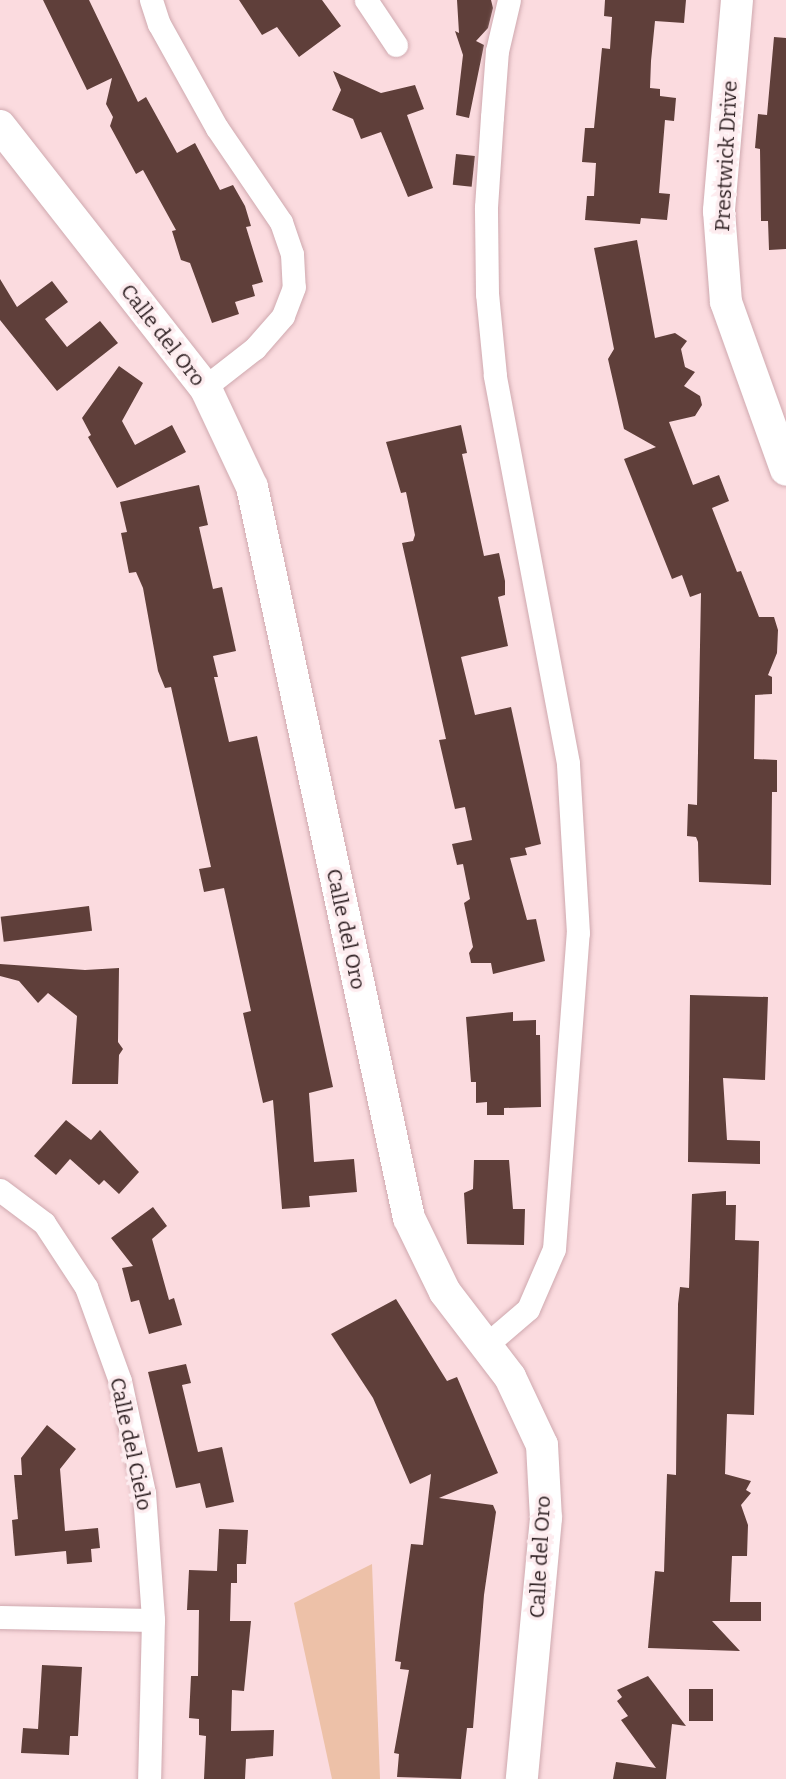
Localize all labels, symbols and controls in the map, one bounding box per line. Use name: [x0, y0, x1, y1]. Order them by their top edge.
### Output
street label: Prestwick Drive: [709, 80, 743, 232]
street label: Calle del Oro: [115, 279, 211, 391]
street label: Calle del Oro: [321, 866, 371, 992]
street label: Calle del Cielo: [105, 1375, 157, 1513]
street label: Calle del Oro: [524, 1495, 556, 1619]

